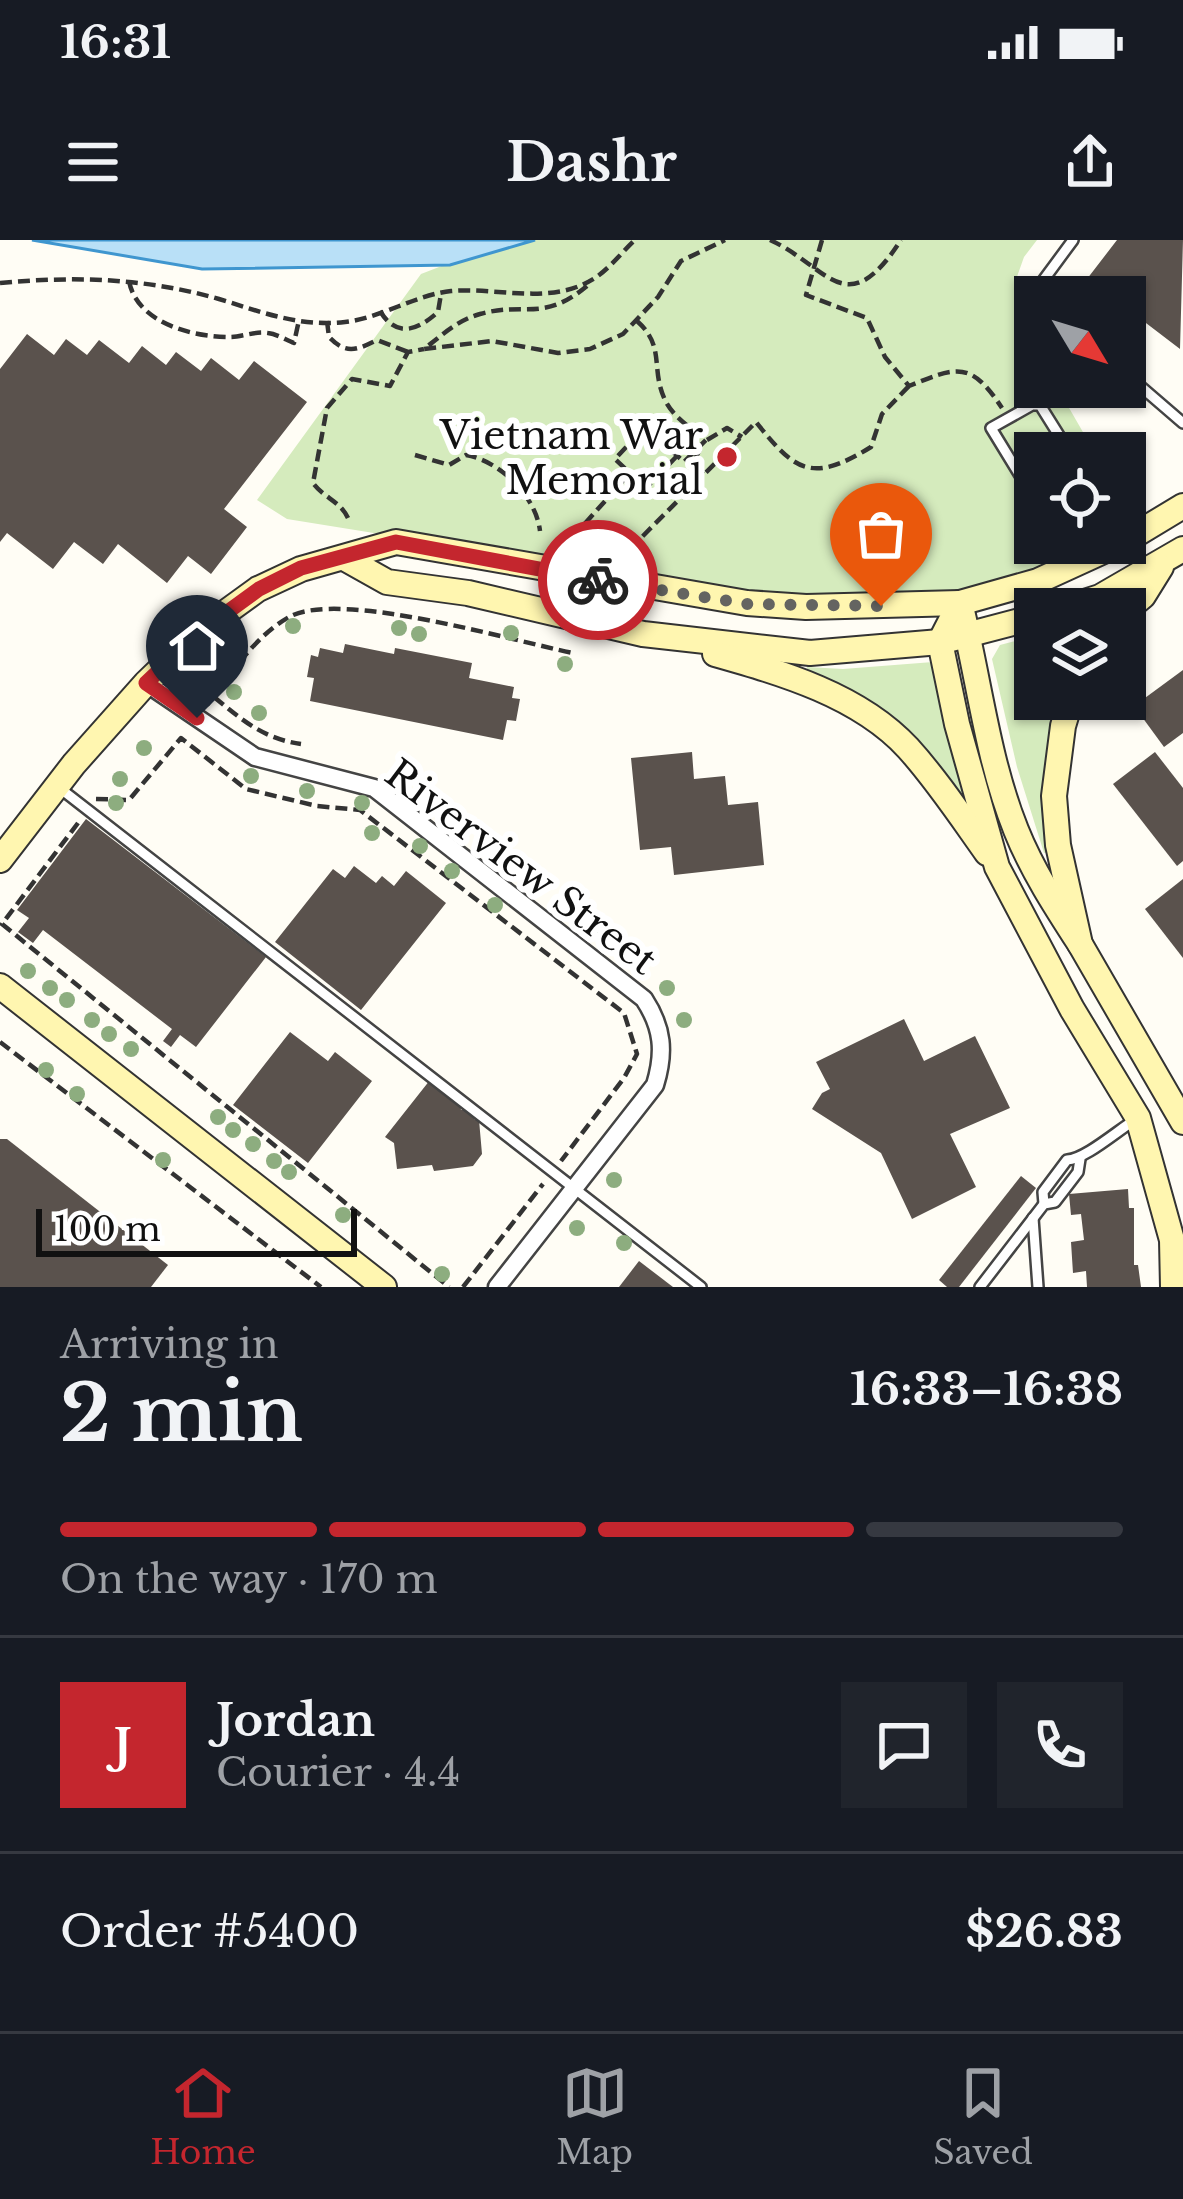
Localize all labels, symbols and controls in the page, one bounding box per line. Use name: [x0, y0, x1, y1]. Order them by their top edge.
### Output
text: 16:31: [60, 14, 171, 70]
icon: menu: [60, 129, 126, 195]
text: Dashr: [506, 129, 677, 196]
icon: share: [1057, 129, 1123, 195]
north arrow: [1014, 276, 1146, 408]
map controls: [1014, 276, 1146, 720]
place label: Vietnam War Memorial: [439, 411, 703, 505]
button: locate: [1014, 432, 1146, 564]
marker: Vietnam War Memorial: [714, 444, 740, 470]
pin: [830, 483, 932, 606]
icon: bag: [848, 501, 914, 567]
courier: [538, 520, 658, 640]
icon: bike: [565, 547, 631, 613]
button: layers: [1014, 588, 1146, 720]
pin: [146, 595, 248, 718]
icon: home: [164, 613, 230, 679]
street label: Riverview Street: [376, 749, 667, 985]
scale bar: [36, 1203, 357, 1256]
text: 100 m: [54, 1209, 161, 1250]
text: Arriving in: [60, 1320, 279, 1369]
text: 16:33–16:38: [850, 1361, 1123, 1417]
text: 2 min: [60, 1365, 303, 1462]
text: On the way · 170 m: [60, 1555, 438, 1604]
button: chat: [841, 1682, 967, 1808]
button: phone: [997, 1682, 1123, 1808]
text: Jordan: [216, 1692, 375, 1748]
text: J: [114, 1717, 132, 1773]
text: Courier · 4.4: [216, 1748, 460, 1797]
text: Order #5400: [60, 1903, 359, 1959]
text: $26.83: [965, 1903, 1123, 1959]
tab: Home: [150, 2060, 256, 2173]
tab: Map: [556, 2060, 633, 2173]
tab: Saved: [933, 2060, 1033, 2173]

